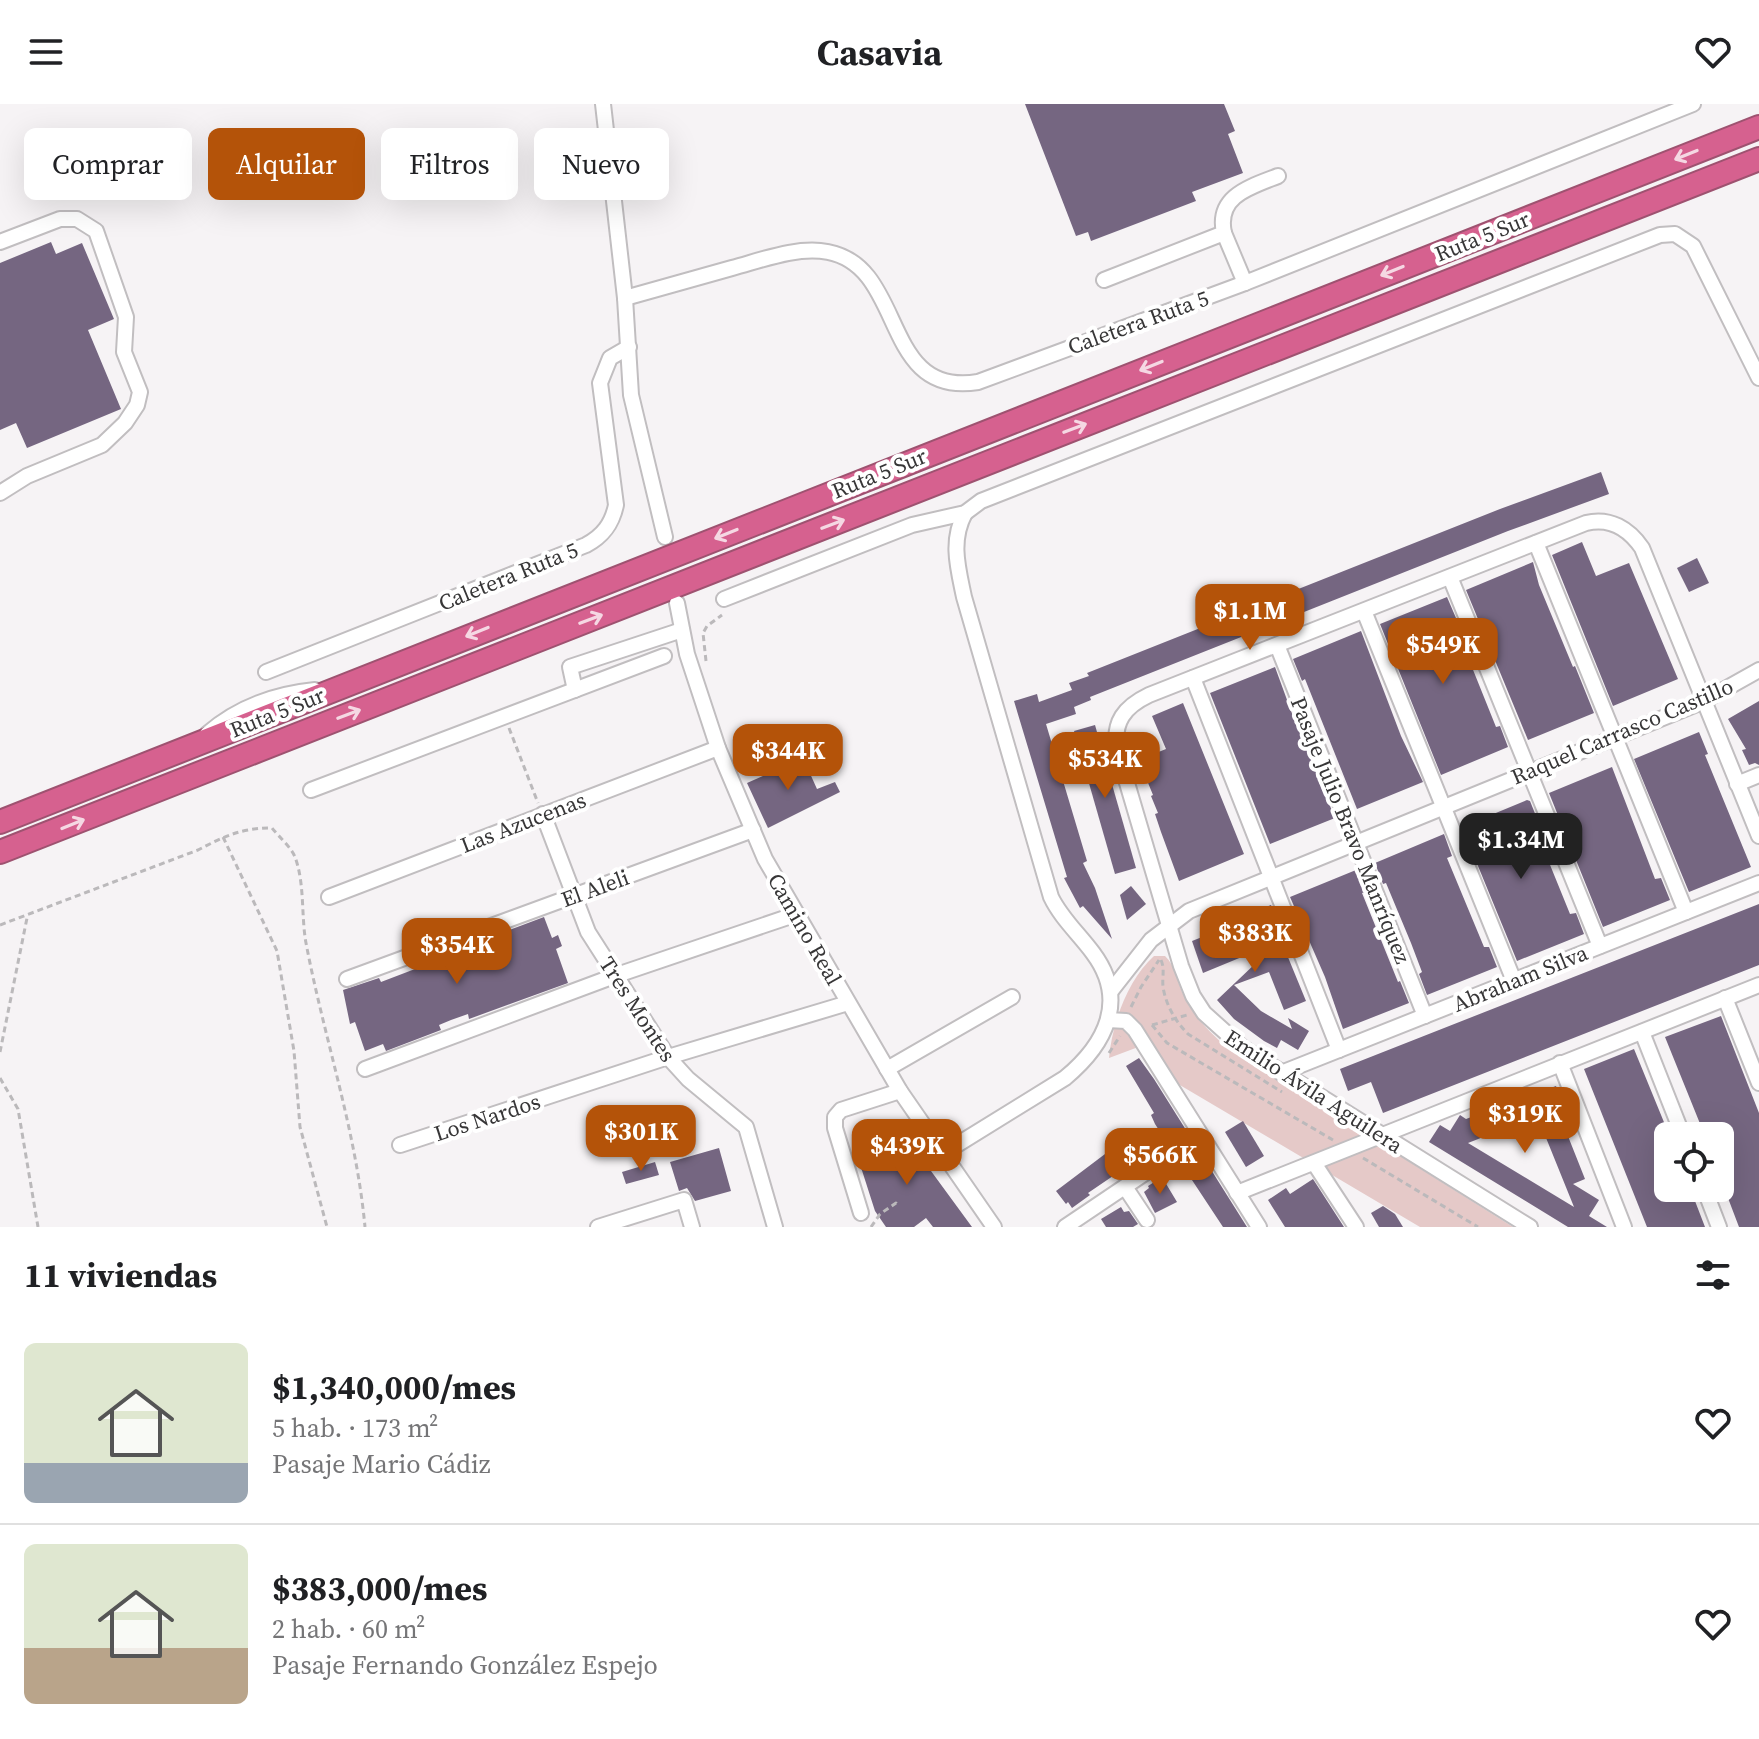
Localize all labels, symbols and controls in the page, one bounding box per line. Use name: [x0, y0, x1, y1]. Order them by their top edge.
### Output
text: Casavia: [817, 28, 942, 77]
icon: menu: [24, 30, 68, 74]
icon: heart: [1691, 30, 1735, 74]
chip: Comprar: [24, 128, 192, 200]
chip: Alquilar: [208, 128, 365, 200]
chip: Filtros: [381, 128, 518, 200]
chip: Nuevo: [534, 128, 669, 200]
one-way arrow: [1674, 149, 1699, 163]
street label: Ruta 5 Sur: [1430, 203, 1534, 269]
one-way arrow: [1380, 265, 1405, 279]
street label: Caletera Ruta 5: [1063, 283, 1213, 361]
one-way arrow: [1139, 360, 1164, 375]
one-way arrow: [1062, 420, 1087, 435]
street label: Ruta 5 Sur: [827, 440, 931, 506]
one-way arrow: [820, 516, 845, 530]
one-way arrow: [714, 528, 739, 542]
street label: Caletera Ruta 5: [434, 534, 582, 618]
pin: $1.1M: [1194, 584, 1306, 652]
text: $1.1M: [1213, 592, 1287, 628]
one-way arrow: [578, 611, 603, 625]
pin: $549K: [1387, 618, 1499, 686]
one-way arrow: [465, 626, 490, 641]
text: $549K: [1406, 626, 1480, 662]
street label: Raquel Carrasco Castillo: [1506, 671, 1738, 791]
street label: Ruta 5 Sur: [225, 679, 329, 745]
street label: Pasaje Julio Bravo Manríquez: [1284, 692, 1418, 968]
one-way arrow: [336, 706, 361, 720]
pin: $344K: [732, 724, 844, 792]
text: $344K: [751, 732, 825, 768]
pin: $534K: [1049, 732, 1161, 800]
text: $534K: [1068, 740, 1142, 776]
street label: Las Azucenas: [456, 784, 590, 860]
pin: $1.34M: [1456, 813, 1586, 881]
one-way arrow: [60, 815, 85, 830]
text: $1.34M: [1477, 821, 1565, 857]
street label: El Aleli: [557, 862, 633, 914]
street label: Camino Real: [761, 867, 849, 991]
pin: $383K: [1199, 906, 1311, 974]
text: $383K: [1218, 914, 1292, 950]
pin: $354K: [401, 918, 513, 986]
text: $354K: [420, 926, 494, 962]
street label: Abraham Silva: [1448, 937, 1593, 1019]
street label: Tres Montes: [593, 950, 683, 1068]
street label: Emilio Ávila Aguilera: [1219, 1022, 1410, 1160]
street label: Los Nardos: [430, 1086, 544, 1148]
pin: $319K: [1469, 1087, 1581, 1155]
text: $319K: [1488, 1095, 1562, 1131]
pin: $301K: [585, 1105, 697, 1173]
text: $301K: [604, 1113, 678, 1149]
pin: $439K: [851, 1119, 963, 1187]
map controls: [1654, 1122, 1734, 1202]
button: locate: [1654, 1122, 1734, 1202]
text: $439K: [870, 1127, 944, 1163]
pin: $566K: [1104, 1128, 1216, 1196]
text: $566K: [1123, 1136, 1197, 1172]
text: 11 viviendas: [24, 1252, 217, 1298]
icon: filters: [1691, 1253, 1735, 1297]
text: $1,340,000/mes: [272, 1364, 516, 1410]
icon: home: [88, 1375, 184, 1471]
icon: heart: [1691, 1401, 1735, 1445]
text: 5 hab. · 173 m²: [272, 1410, 438, 1446]
text: Pasaje Mario Cádiz: [272, 1446, 491, 1482]
text: $383,000/mes: [272, 1565, 487, 1611]
icon: home: [88, 1576, 184, 1672]
icon: heart: [1691, 1602, 1735, 1646]
text: 2 hab. · 60 m²: [272, 1611, 425, 1647]
text: Pasaje Fernando González Espejo: [272, 1647, 658, 1683]

